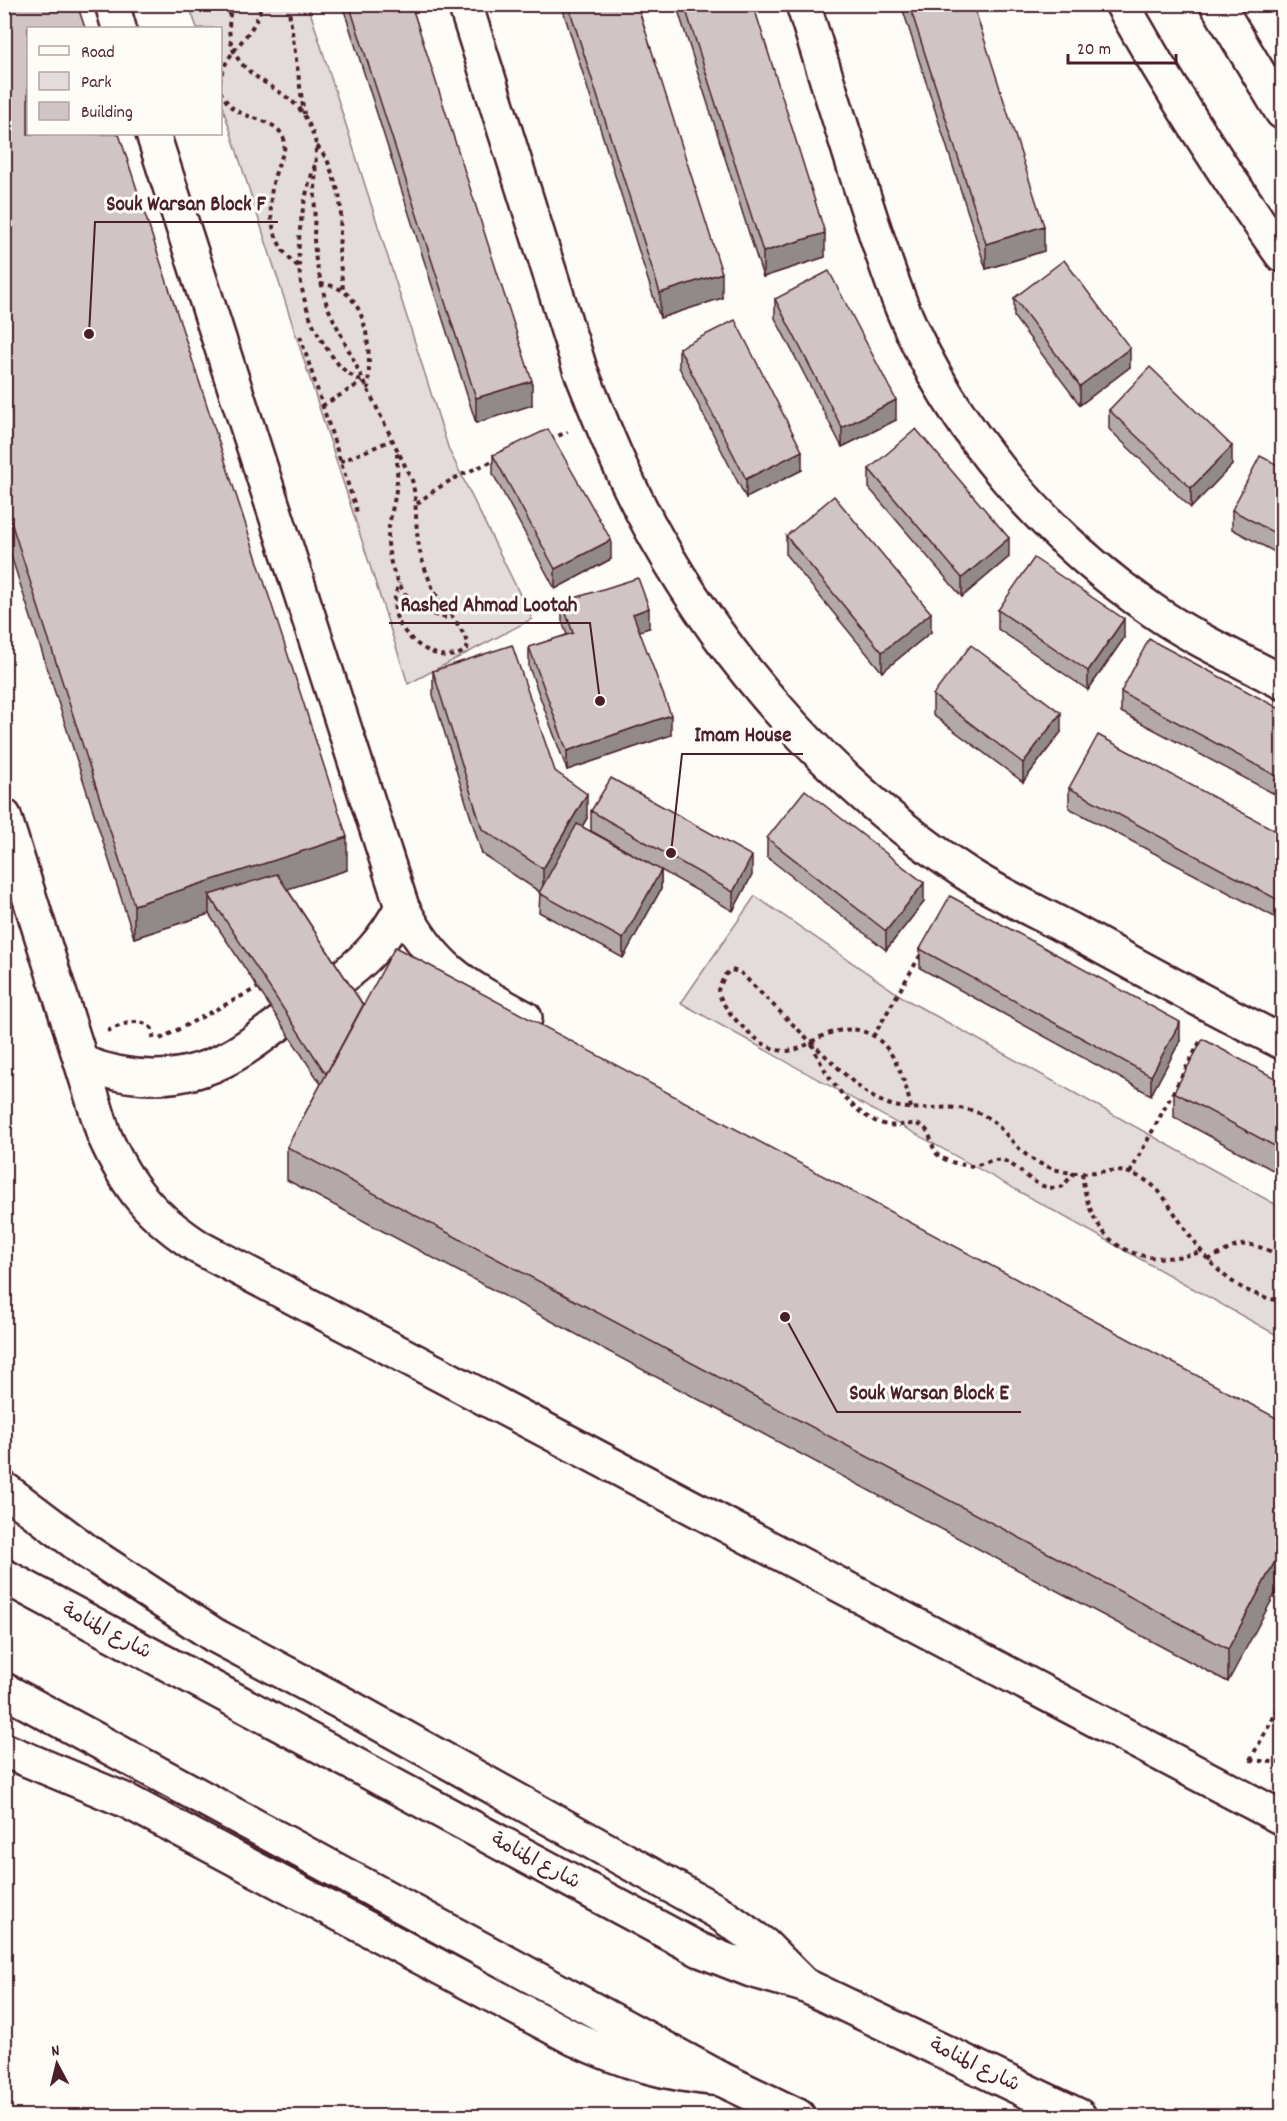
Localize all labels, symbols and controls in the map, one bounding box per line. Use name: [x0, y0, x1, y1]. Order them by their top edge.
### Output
legend: [27, 27, 222, 135]
scale bar: [1068, 27, 1176, 65]
text: 20 m: [1077, 38, 1111, 63]
text: Road: [81, 41, 115, 66]
text: Park: [81, 71, 112, 96]
text: Building: [81, 101, 133, 126]
callout: Souk Warsan Block F: [95, 183, 278, 222]
text: Souk Warsan Block F: [106, 191, 266, 221]
callout: Rashed Ahmad Lootah: [389, 584, 590, 623]
text: Rashed Ahmad Lootah: [401, 592, 578, 622]
callout: Imam House: [682, 715, 803, 754]
text: Imam House: [694, 722, 792, 752]
callout: Souk Warsan Block E: [837, 1373, 1021, 1412]
text: Souk Warsan Block E: [849, 1380, 1009, 1410]
street label: شارع المنامة: [56, 1597, 156, 1667]
street label: شارع المنامة: [485, 1827, 585, 1897]
street label: شارع المنامة: [924, 2032, 1024, 2100]
north arrow: [27, 2034, 87, 2094]
text: N: [50, 2040, 61, 2063]

